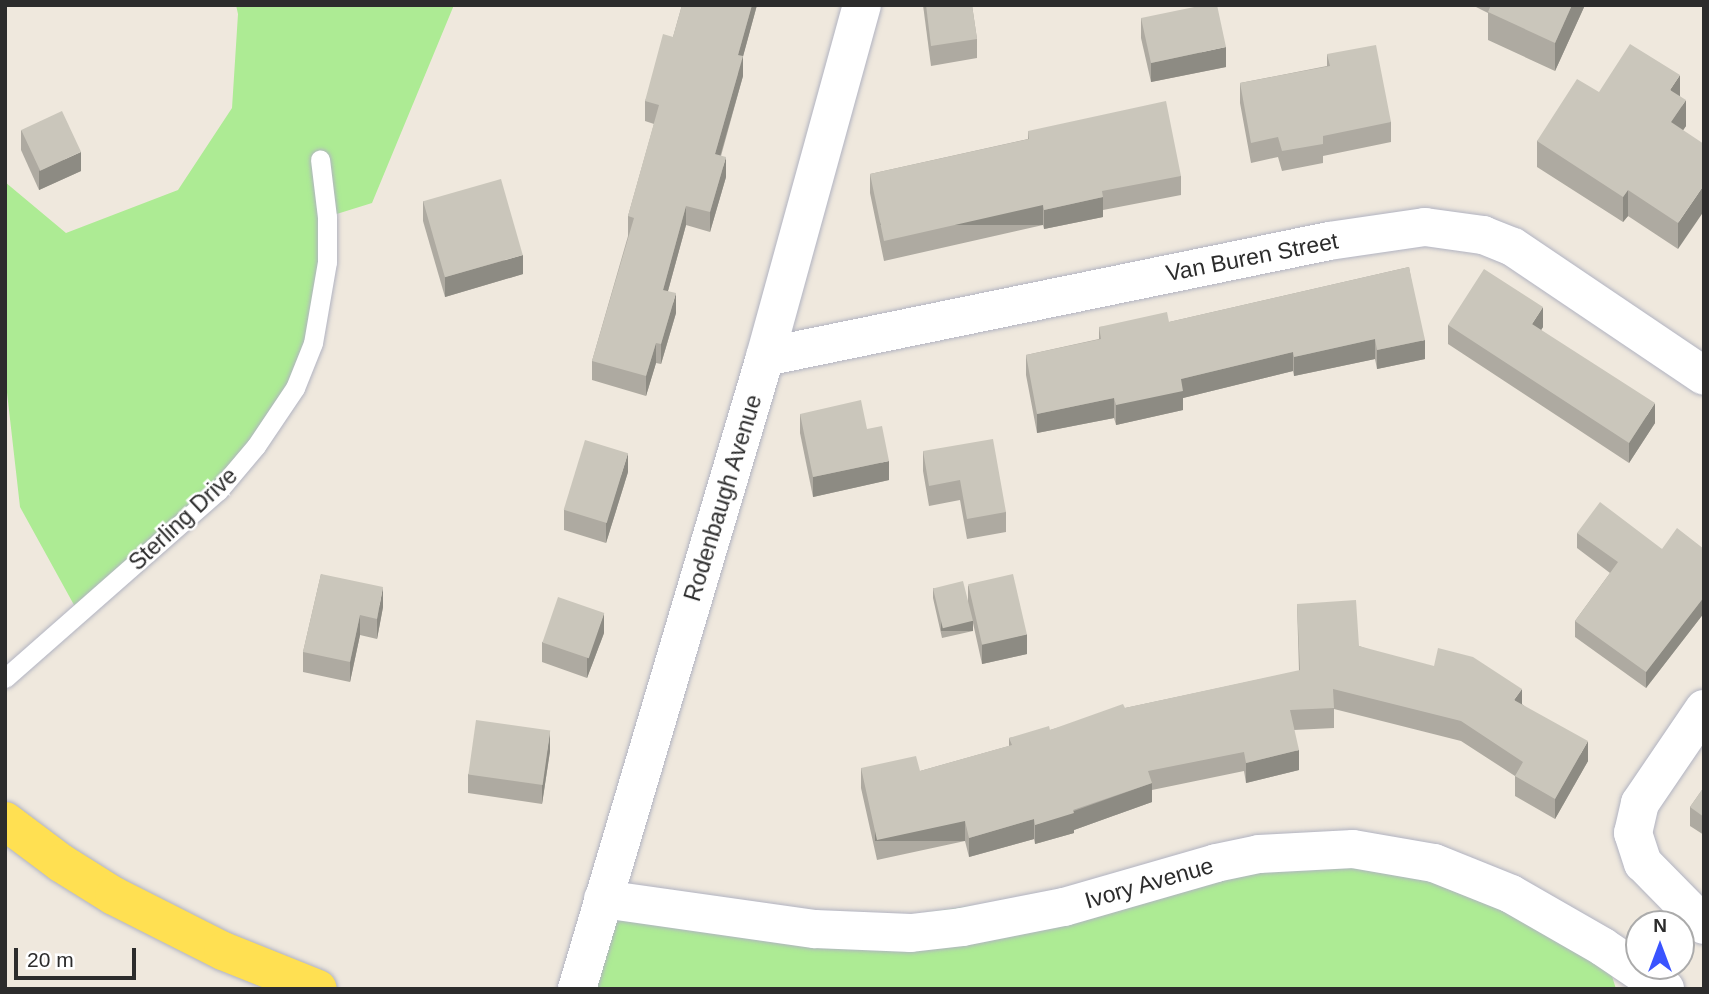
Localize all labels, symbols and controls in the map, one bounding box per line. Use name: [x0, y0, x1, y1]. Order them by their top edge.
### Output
street label: Van Buren Street: [1164, 227, 1340, 287]
street label: Rodenbaugh Avenue: [678, 391, 768, 605]
street label: Sterling Drive: [123, 462, 243, 576]
street label: Ivory Avenue: [1081, 851, 1217, 915]
north arrow: [1625, 910, 1695, 980]
text: N: [1653, 915, 1667, 936]
scale bar: [18, 934, 140, 978]
text: 20 m: [27, 948, 74, 971]

